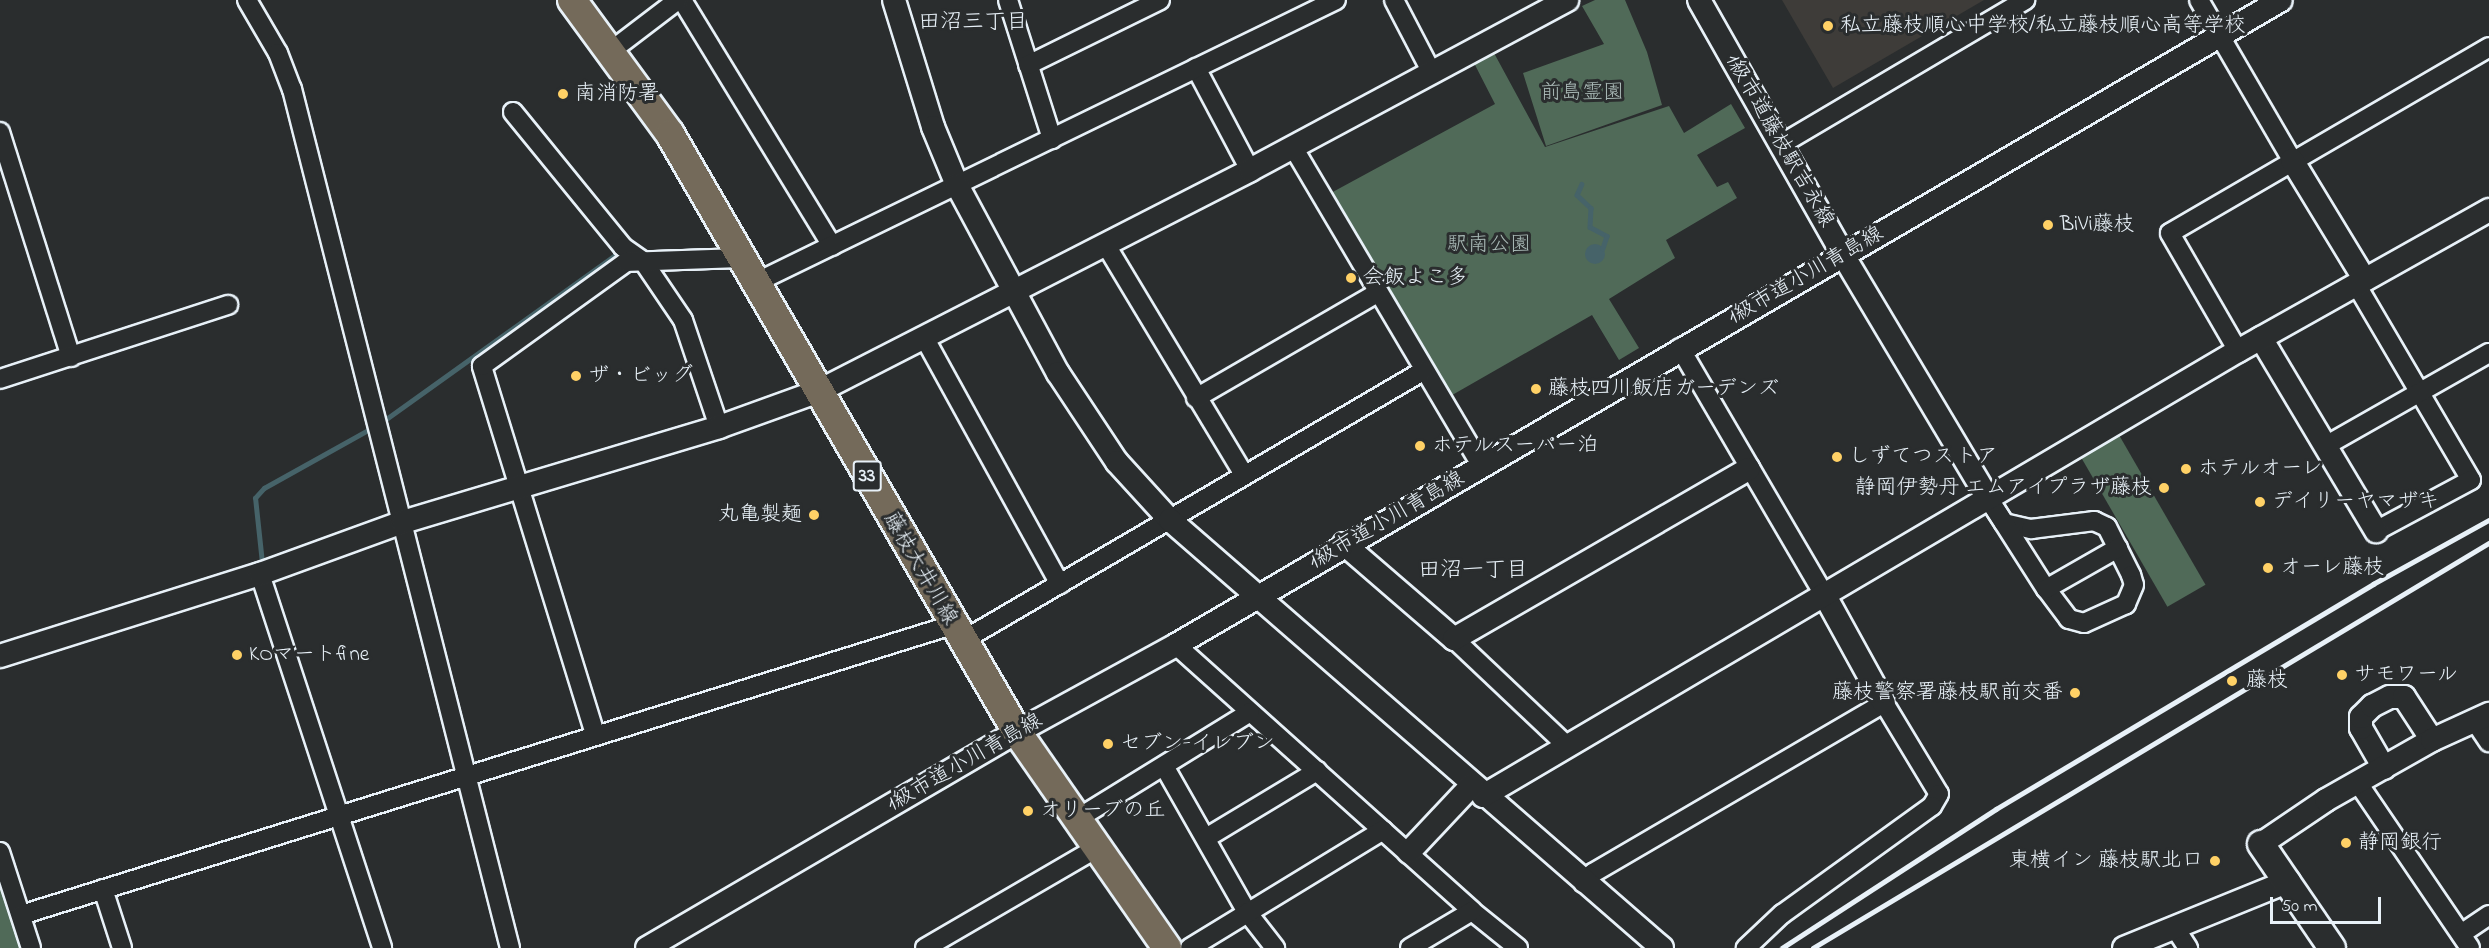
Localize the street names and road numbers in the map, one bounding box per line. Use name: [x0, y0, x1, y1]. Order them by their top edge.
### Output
street label: 1級市道藤枝駅吉永線: [1719, 50, 1839, 232]
street label: 1級市道小川青島線: [1724, 221, 1888, 331]
road number: 33: [852, 459, 882, 493]
street label: 1級市道小川青島線: [1305, 466, 1469, 576]
street label: 藤枝大井川線: [878, 508, 962, 630]
street label: 1級市道小川青島線: [883, 708, 1047, 818]

